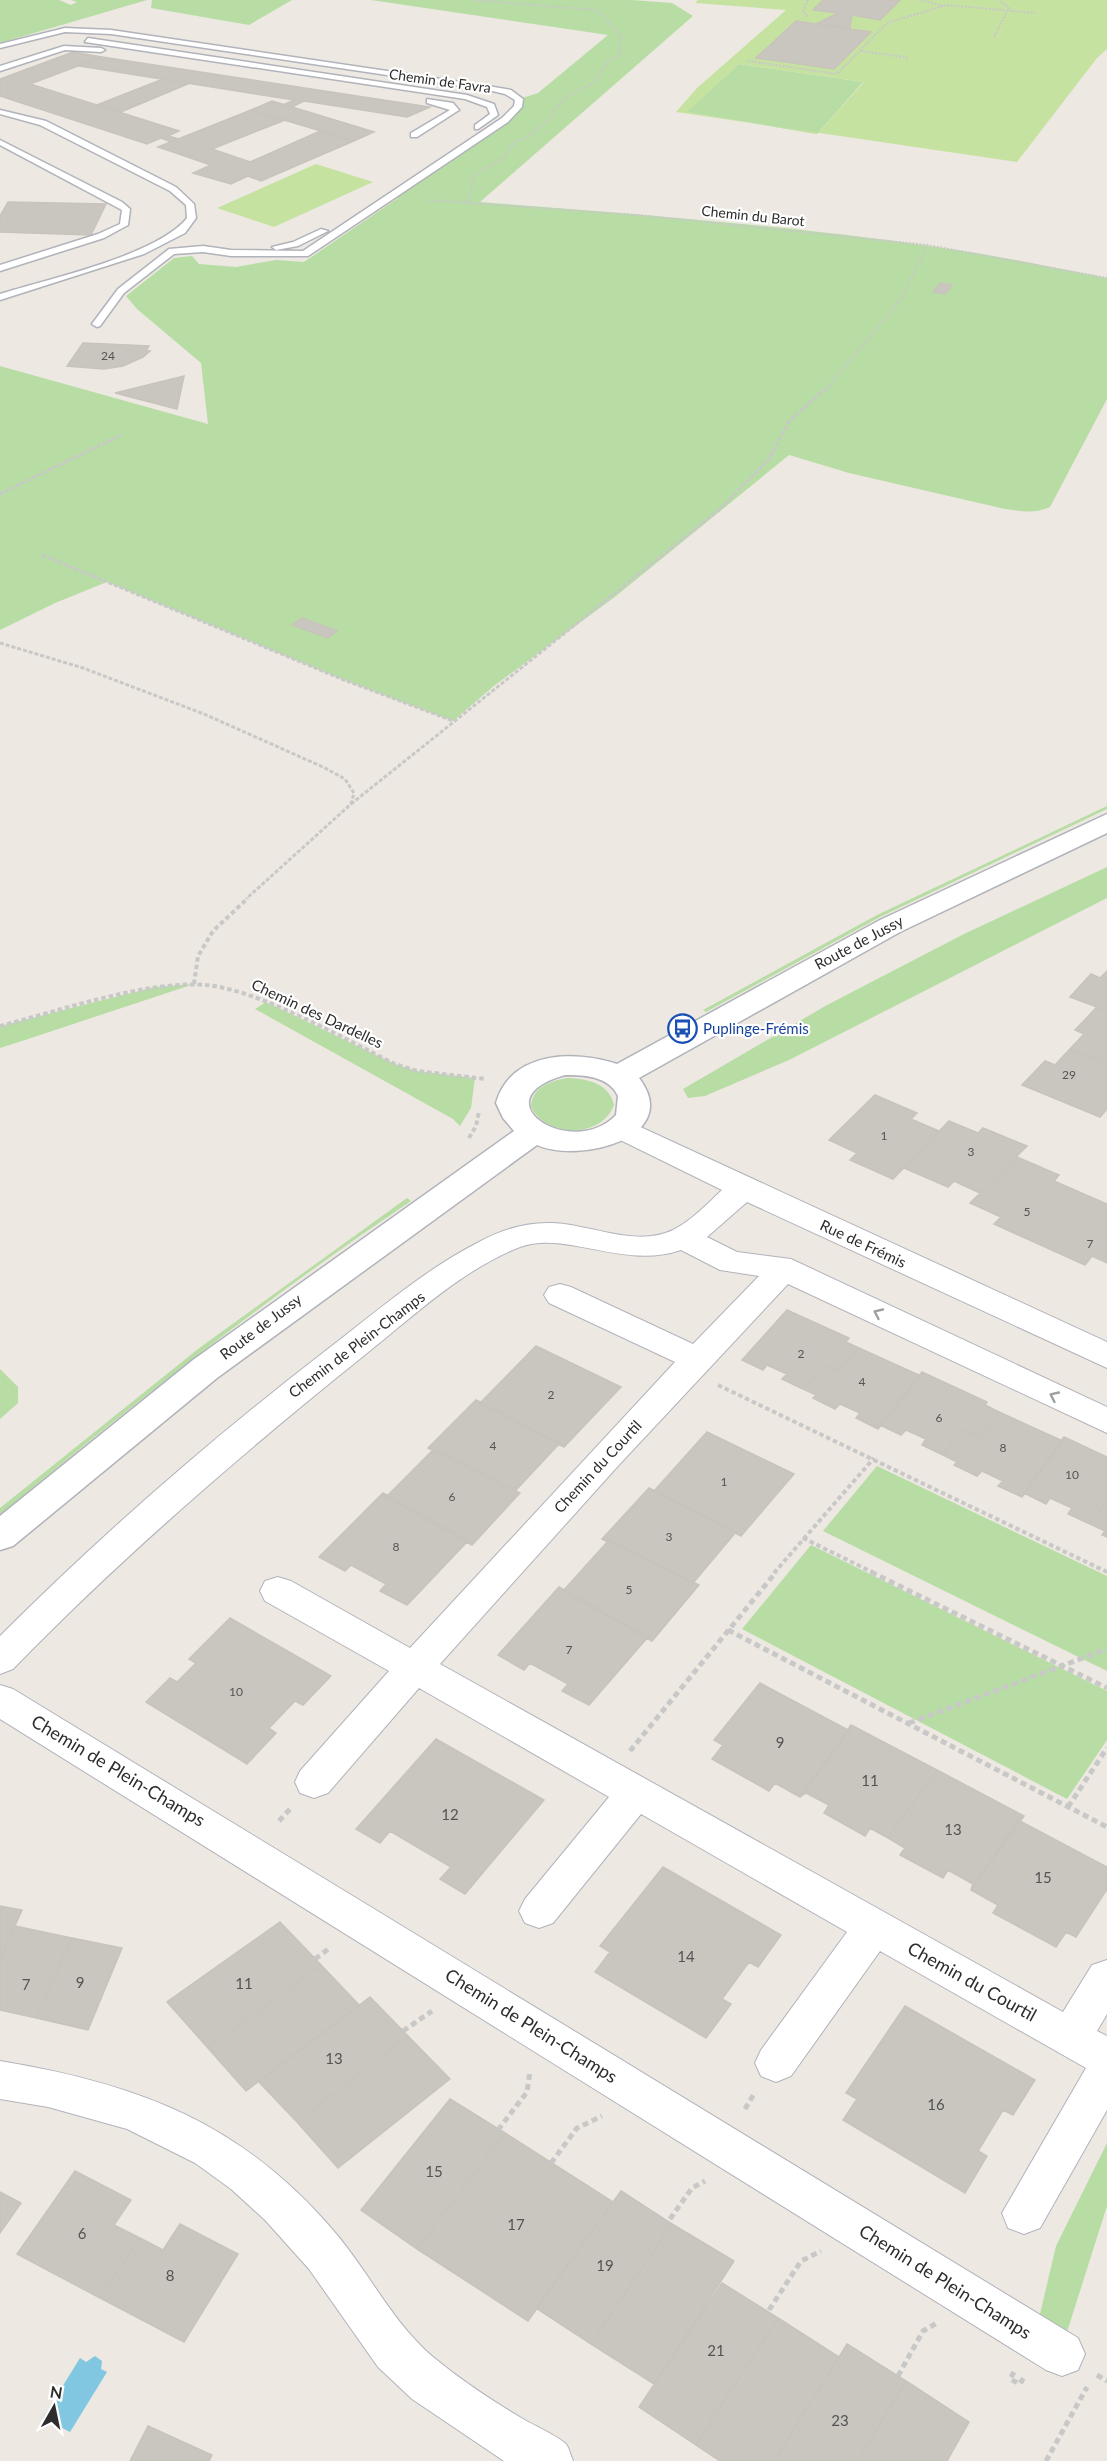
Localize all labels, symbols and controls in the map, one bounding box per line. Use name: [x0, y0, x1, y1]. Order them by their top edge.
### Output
street label: Chemin de Favra: [388, 65, 492, 96]
street label: Chemin du Barot: [701, 202, 805, 229]
house number: 24: [101, 348, 115, 363]
street label: Route de Jussy: [811, 911, 906, 973]
street label: Chemin des Dardelles: [249, 975, 386, 1051]
bus stop icon: Puplinge-Frémis: [666, 1013, 698, 1045]
place label: Puplinge-Frémis: [703, 1019, 809, 1037]
house number: 29: [1062, 1067, 1076, 1082]
house number: 1: [881, 1128, 888, 1143]
house number: 3: [968, 1144, 975, 1159]
house number: 5: [1024, 1204, 1031, 1219]
street label: Rue de Frémis: [818, 1215, 909, 1271]
house number: 7: [1087, 1236, 1094, 1251]
street label: Chemin de Plein-Champs: [285, 1287, 428, 1401]
street label: Route de Jussy: [216, 1289, 305, 1363]
one-way arrow: [873, 1308, 884, 1320]
house number: 2: [798, 1346, 805, 1361]
house number: 4: [859, 1374, 866, 1389]
house number: 2: [548, 1387, 555, 1402]
one-way arrow: [1050, 1391, 1061, 1403]
house number: 6: [936, 1410, 943, 1425]
street label: Chemin du Courtil: [550, 1416, 645, 1516]
house number: 4: [490, 1438, 497, 1453]
house number: 8: [1000, 1440, 1007, 1455]
house number: 10: [1065, 1467, 1079, 1482]
house number: 1: [721, 1474, 728, 1489]
house number: 6: [449, 1489, 456, 1504]
house number: 3: [666, 1529, 673, 1544]
house number: 8: [393, 1539, 400, 1554]
house number: 5: [626, 1582, 633, 1597]
house number: 7: [566, 1642, 573, 1657]
house number: 10: [229, 1684, 243, 1699]
street label: Chemin de Plein-Champs: [28, 1710, 210, 1831]
house number: 9: [776, 1733, 784, 1751]
house number: 11: [861, 1771, 879, 1789]
house number: 12: [441, 1805, 459, 1823]
house number: 13: [944, 1820, 962, 1838]
house number: 15: [1034, 1868, 1052, 1886]
street label: Chemin du Courtil: [904, 1937, 1041, 2026]
house number: 14: [677, 1947, 695, 1965]
street label: Chemin de Plein-Champs: [441, 1963, 622, 2087]
house number: 9: [76, 1973, 84, 1991]
house number: 11: [235, 1974, 253, 1992]
house number: 7: [22, 1975, 31, 1993]
house number: 13: [325, 2049, 343, 2067]
house number: 16: [927, 2095, 945, 2113]
house number: 15: [425, 2162, 443, 2180]
house number: 17: [507, 2215, 525, 2233]
street label: Chemin de Plein-Champs: [855, 2219, 1036, 2343]
house number: 6: [78, 2224, 87, 2242]
house number: 19: [596, 2256, 614, 2274]
house number: 8: [166, 2266, 174, 2284]
house number: 21: [707, 2341, 725, 2359]
north arrow: [24, 2377, 84, 2437]
text: N: [49, 2381, 64, 2402]
house number: 23: [831, 2411, 849, 2429]

